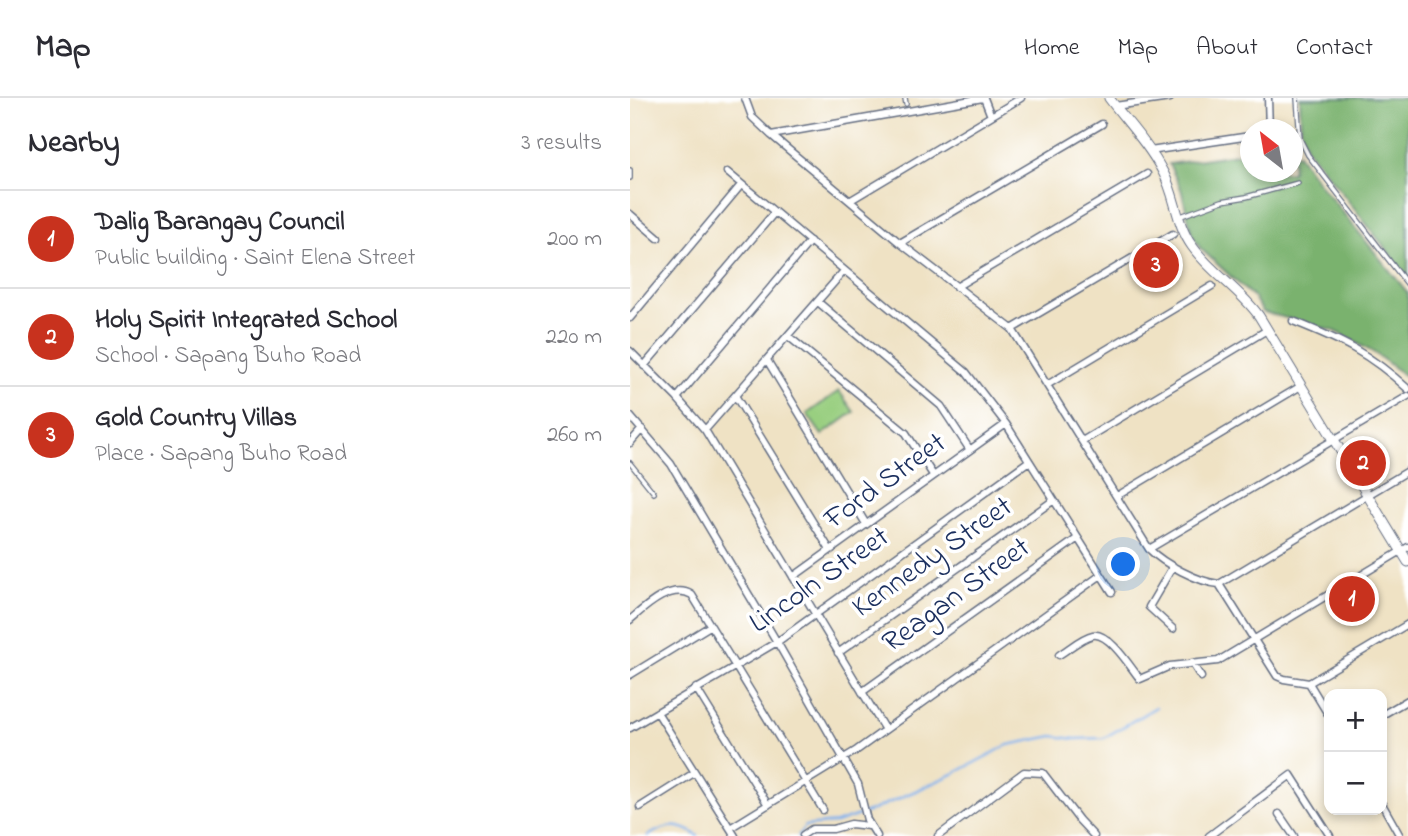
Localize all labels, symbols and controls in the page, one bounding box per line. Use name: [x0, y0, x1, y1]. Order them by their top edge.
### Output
text: Map: [35, 24, 91, 72]
text: Home: [1024, 31, 1080, 66]
text: Map: [1118, 31, 1158, 66]
text: About: [1196, 31, 1258, 66]
text: Contact: [1296, 31, 1373, 66]
north arrow: [1240, 119, 1303, 182]
text: Nearby: [28, 122, 120, 166]
text: 3 results: [521, 127, 602, 160]
text: Dalig Barangay Council: [95, 204, 345, 242]
text: 1: [47, 223, 55, 256]
text: 200 m: [547, 223, 602, 256]
pin: 3: [1133, 239, 1179, 291]
text: Public building · Saint Elena Street: [95, 242, 416, 275]
text: Holy Spirit Integrated School: [95, 302, 397, 340]
text: 2: [45, 321, 57, 354]
text: 220 m: [546, 321, 602, 354]
text: School · Sapang Buho Road: [95, 340, 361, 373]
text: Gold Country Villas: [95, 400, 297, 438]
text: 3: [46, 419, 56, 452]
text: 260 m: [547, 419, 602, 452]
street label: Ford Street: [815, 423, 956, 542]
pin: 2: [1340, 437, 1386, 489]
text: Place · Sapang Buho Road: [95, 438, 347, 471]
street label: Kennedy Street: [844, 486, 1022, 630]
street label: Lincoln Street: [741, 516, 899, 646]
street label: Reagan Street: [874, 527, 1040, 665]
your location: [1106, 547, 1140, 581]
pin: 1: [1329, 573, 1375, 625]
map controls: [1324, 689, 1387, 815]
button: +: [1324, 689, 1387, 752]
button: −: [1324, 752, 1387, 815]

